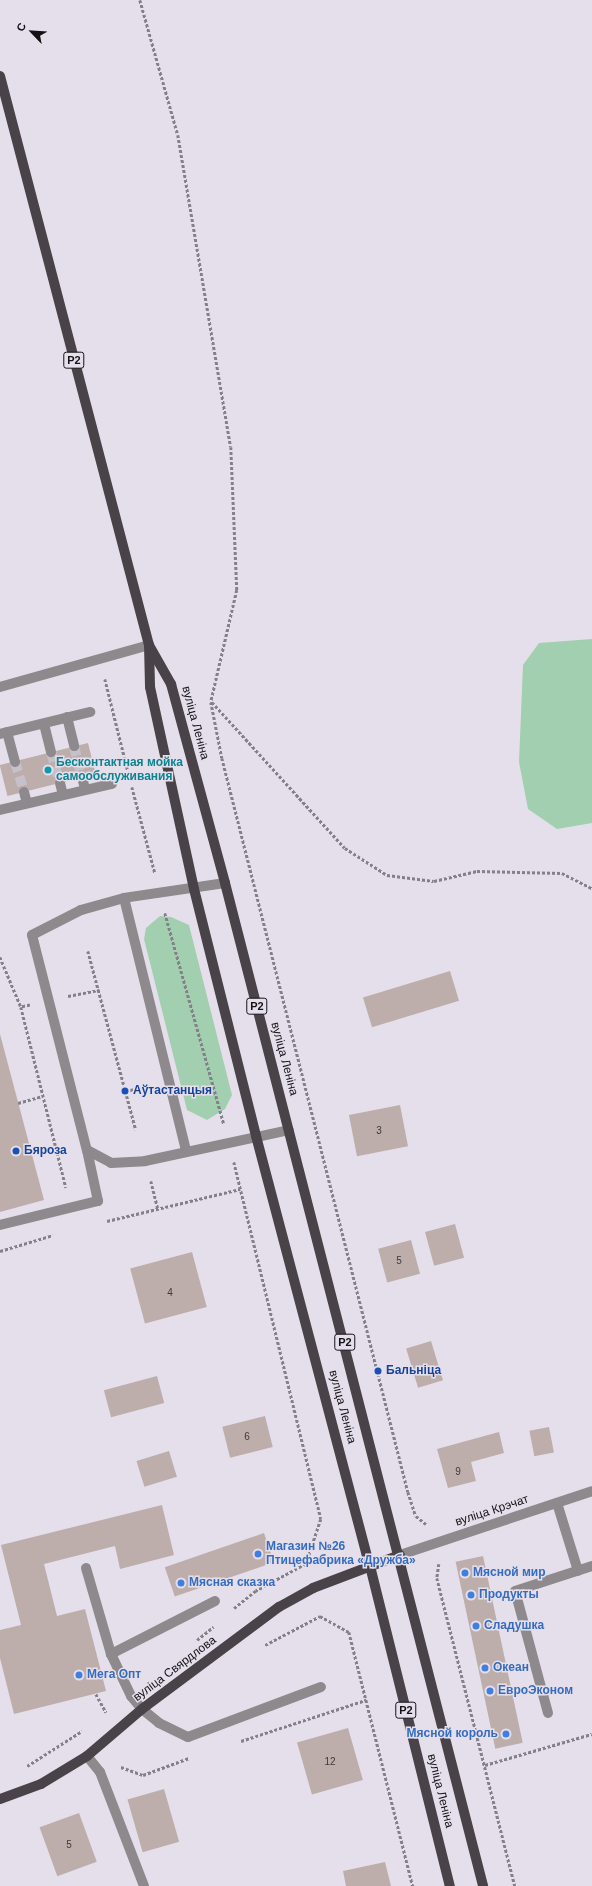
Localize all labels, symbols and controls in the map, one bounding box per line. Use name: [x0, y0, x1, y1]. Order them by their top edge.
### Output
north arrow: [12, 12, 52, 52]
text: С: [14, 21, 28, 33]
road number: Р2: [63, 351, 85, 369]
street label: вуліца Леніна: [178, 685, 212, 761]
place label: Бесконтактная мойка самообслуживания: [56, 756, 183, 784]
marker: Бесконтактная мойка самообслуживания: [43, 765, 53, 775]
road number: Р2: [246, 997, 268, 1015]
street label: вуліца Леніна: [267, 1021, 301, 1097]
place label: Аўтастанцыя: [133, 1084, 212, 1098]
marker: Аўтастанцыя: [120, 1086, 130, 1096]
house number: 3: [376, 1125, 382, 1137]
place label: Бяроза: [24, 1144, 67, 1158]
marker: Бяроза: [11, 1146, 21, 1156]
house number: 5: [396, 1255, 402, 1267]
house number: 4: [167, 1287, 173, 1299]
road number: Р2: [334, 1333, 356, 1351]
place label: Бальніца: [386, 1364, 441, 1378]
marker: Бальніца: [373, 1366, 383, 1376]
street label: вуліца Леніна: [325, 1369, 359, 1445]
house number: 6: [244, 1431, 250, 1443]
house number: 9: [455, 1466, 461, 1478]
street label: вуліца Крэчат: [453, 1492, 531, 1530]
place label: Магазин №26 Птицефабрика «Дружба»: [266, 1540, 416, 1568]
marker: Магазин №26 Птицефабрика «Дружба»: [253, 1549, 263, 1559]
place label: Мясной мир: [473, 1566, 546, 1580]
marker: Мясной мир: [460, 1568, 470, 1578]
place label: Мясная сказка: [189, 1576, 275, 1590]
marker: Мясная сказка: [176, 1578, 186, 1588]
place label: Продукты: [479, 1588, 539, 1602]
marker: Продукты: [466, 1590, 476, 1600]
place label: Сладушка: [484, 1619, 544, 1633]
marker: Сладушка: [471, 1621, 481, 1631]
street label: вуліца Свярдлова: [131, 1633, 219, 1705]
place label: Океан: [493, 1661, 529, 1675]
marker: Океан: [480, 1663, 490, 1673]
place label: Мега Опт: [87, 1668, 141, 1682]
marker: Мега Опт: [74, 1670, 84, 1680]
place label: ЕвроЭконом: [498, 1684, 573, 1698]
marker: ЕвроЭконом: [485, 1686, 495, 1696]
road number: Р2: [395, 1701, 417, 1719]
place label: Мясной король: [406, 1727, 498, 1741]
marker: Мясной король: [501, 1729, 511, 1739]
street label: вуліца Леніна: [424, 1753, 456, 1829]
house number: 12: [324, 1756, 336, 1768]
house number: 5: [66, 1839, 72, 1851]

